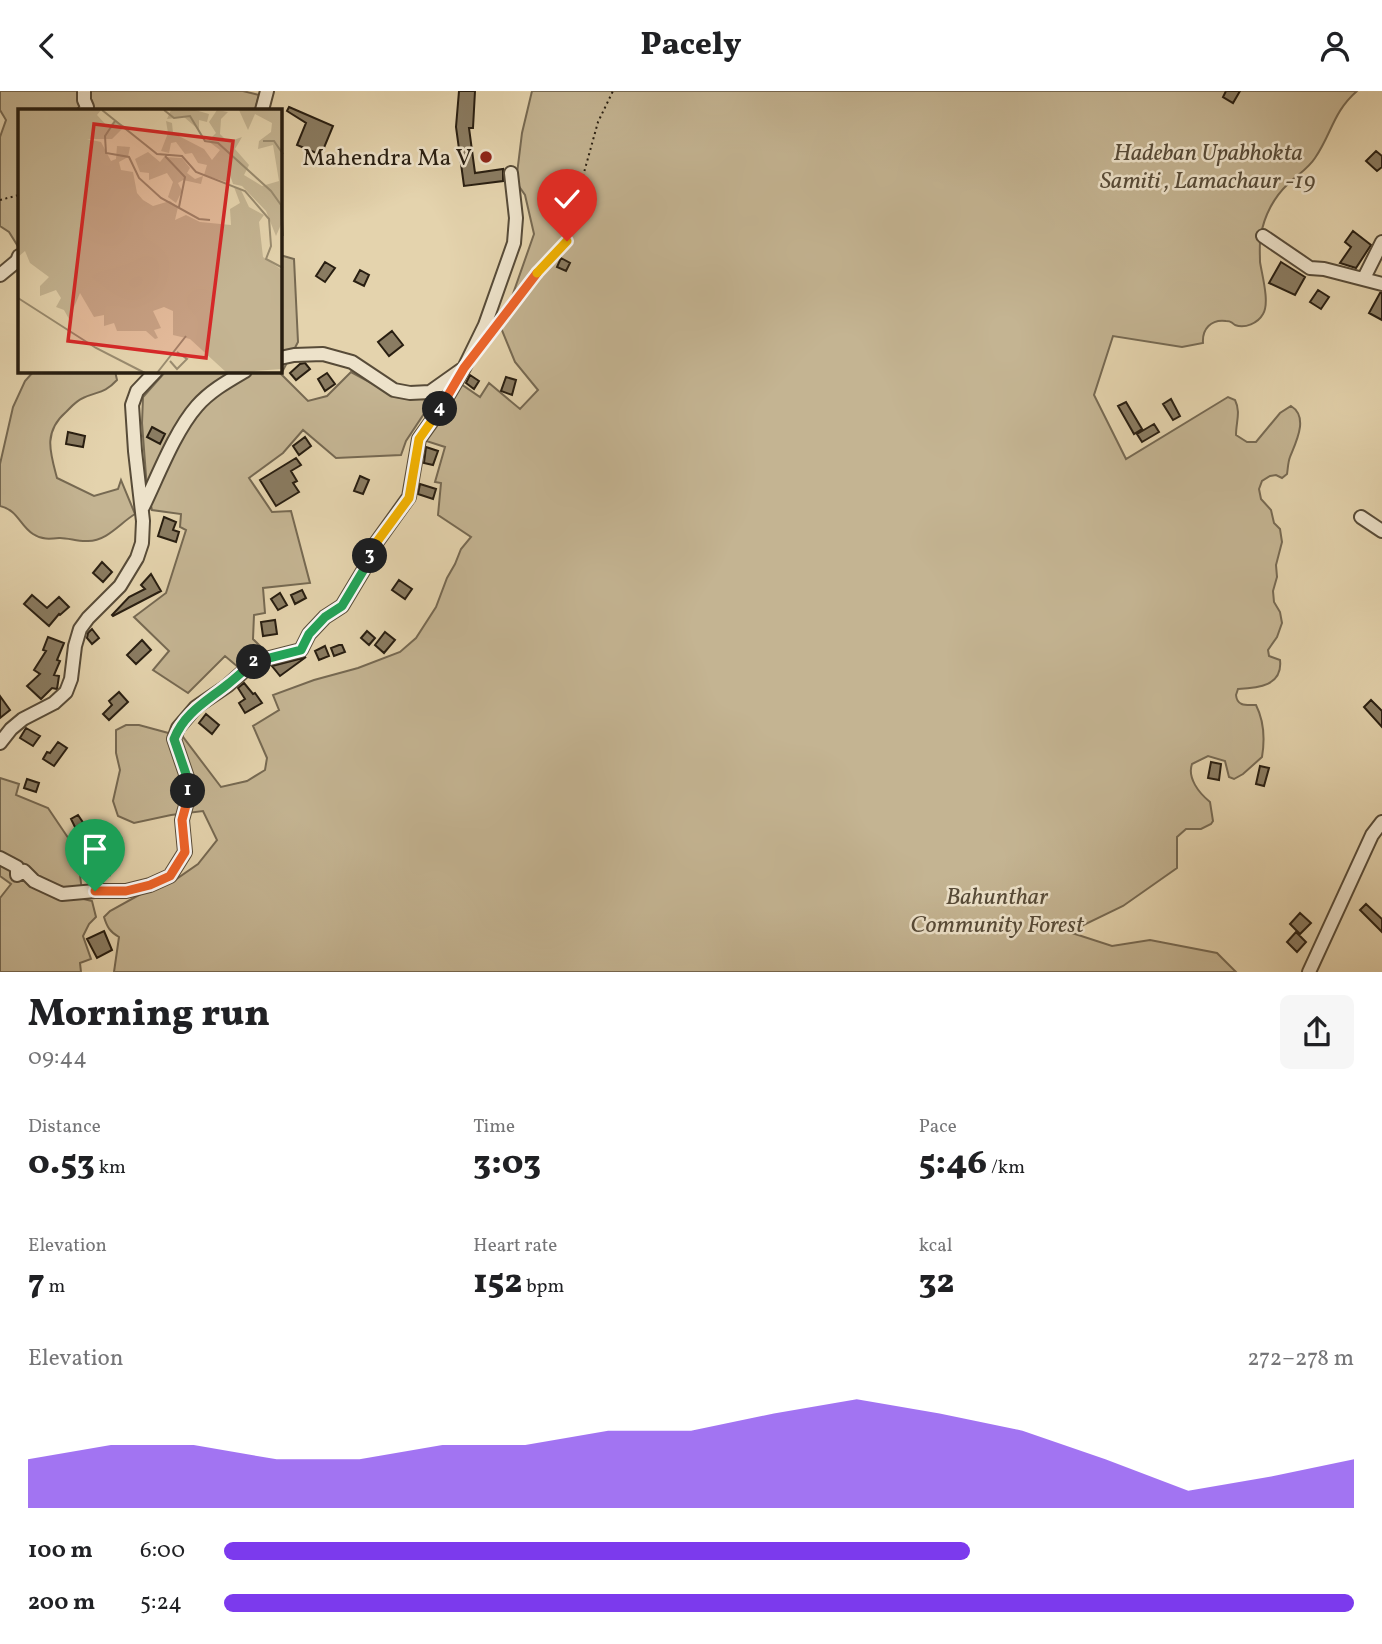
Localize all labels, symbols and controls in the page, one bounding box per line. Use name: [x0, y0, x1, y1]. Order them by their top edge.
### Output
text: Pacely: [640, 24, 742, 68]
icon: back: [28, 27, 66, 65]
icon: person: [1316, 27, 1354, 65]
inset map: [18, 109, 282, 373]
park label: Hadeban Upabhokta Samiti , Lamachaur -19: [1100, 137, 1316, 199]
place label: Mahendra Ma V: [303, 142, 472, 176]
marker: Mahendra Ma V: [478, 149, 494, 165]
pin: [537, 169, 597, 241]
icon: check: [548, 180, 586, 218]
pin: 4: [422, 391, 458, 427]
text: 4: [434, 395, 445, 421]
pin: 3: [352, 539, 388, 573]
text: 3: [365, 542, 374, 568]
pin: 2: [236, 645, 272, 679]
text: 2: [249, 648, 258, 674]
pin: 1: [170, 773, 206, 809]
text: 1: [184, 777, 191, 803]
pin: [65, 819, 125, 891]
icon: arrive: [76, 830, 114, 868]
park label: Bahunthar Community Forest: [910, 881, 1085, 943]
text: Morning run: [28, 989, 270, 1042]
button: share: [1280, 995, 1354, 1069]
text: 09:44: [28, 1042, 87, 1074]
text: Distance: [28, 1114, 101, 1140]
text: Time: [473, 1114, 515, 1140]
text: Pace: [919, 1114, 957, 1140]
text: 0.53: [28, 1140, 95, 1188]
text: 3:03: [473, 1140, 541, 1188]
text: 5:46: [919, 1140, 987, 1188]
text: km: [95, 1155, 126, 1181]
text: /km: [987, 1155, 1025, 1181]
text: Elevation: [28, 1233, 107, 1259]
text: Heart rate: [473, 1233, 557, 1259]
text: kcal: [919, 1233, 952, 1259]
text: 7: [28, 1259, 45, 1307]
text: 152: [473, 1259, 522, 1307]
text: 32: [919, 1259, 954, 1307]
text: m: [45, 1274, 65, 1300]
text: bpm: [522, 1274, 564, 1300]
text: Elevation: [28, 1343, 124, 1375]
text: 272–278 m: [1247, 1343, 1354, 1375]
text: 100 m: [28, 1535, 93, 1567]
text: 6:00: [140, 1535, 185, 1567]
text: 200 m: [28, 1587, 95, 1619]
text: 5:24: [140, 1587, 182, 1619]

